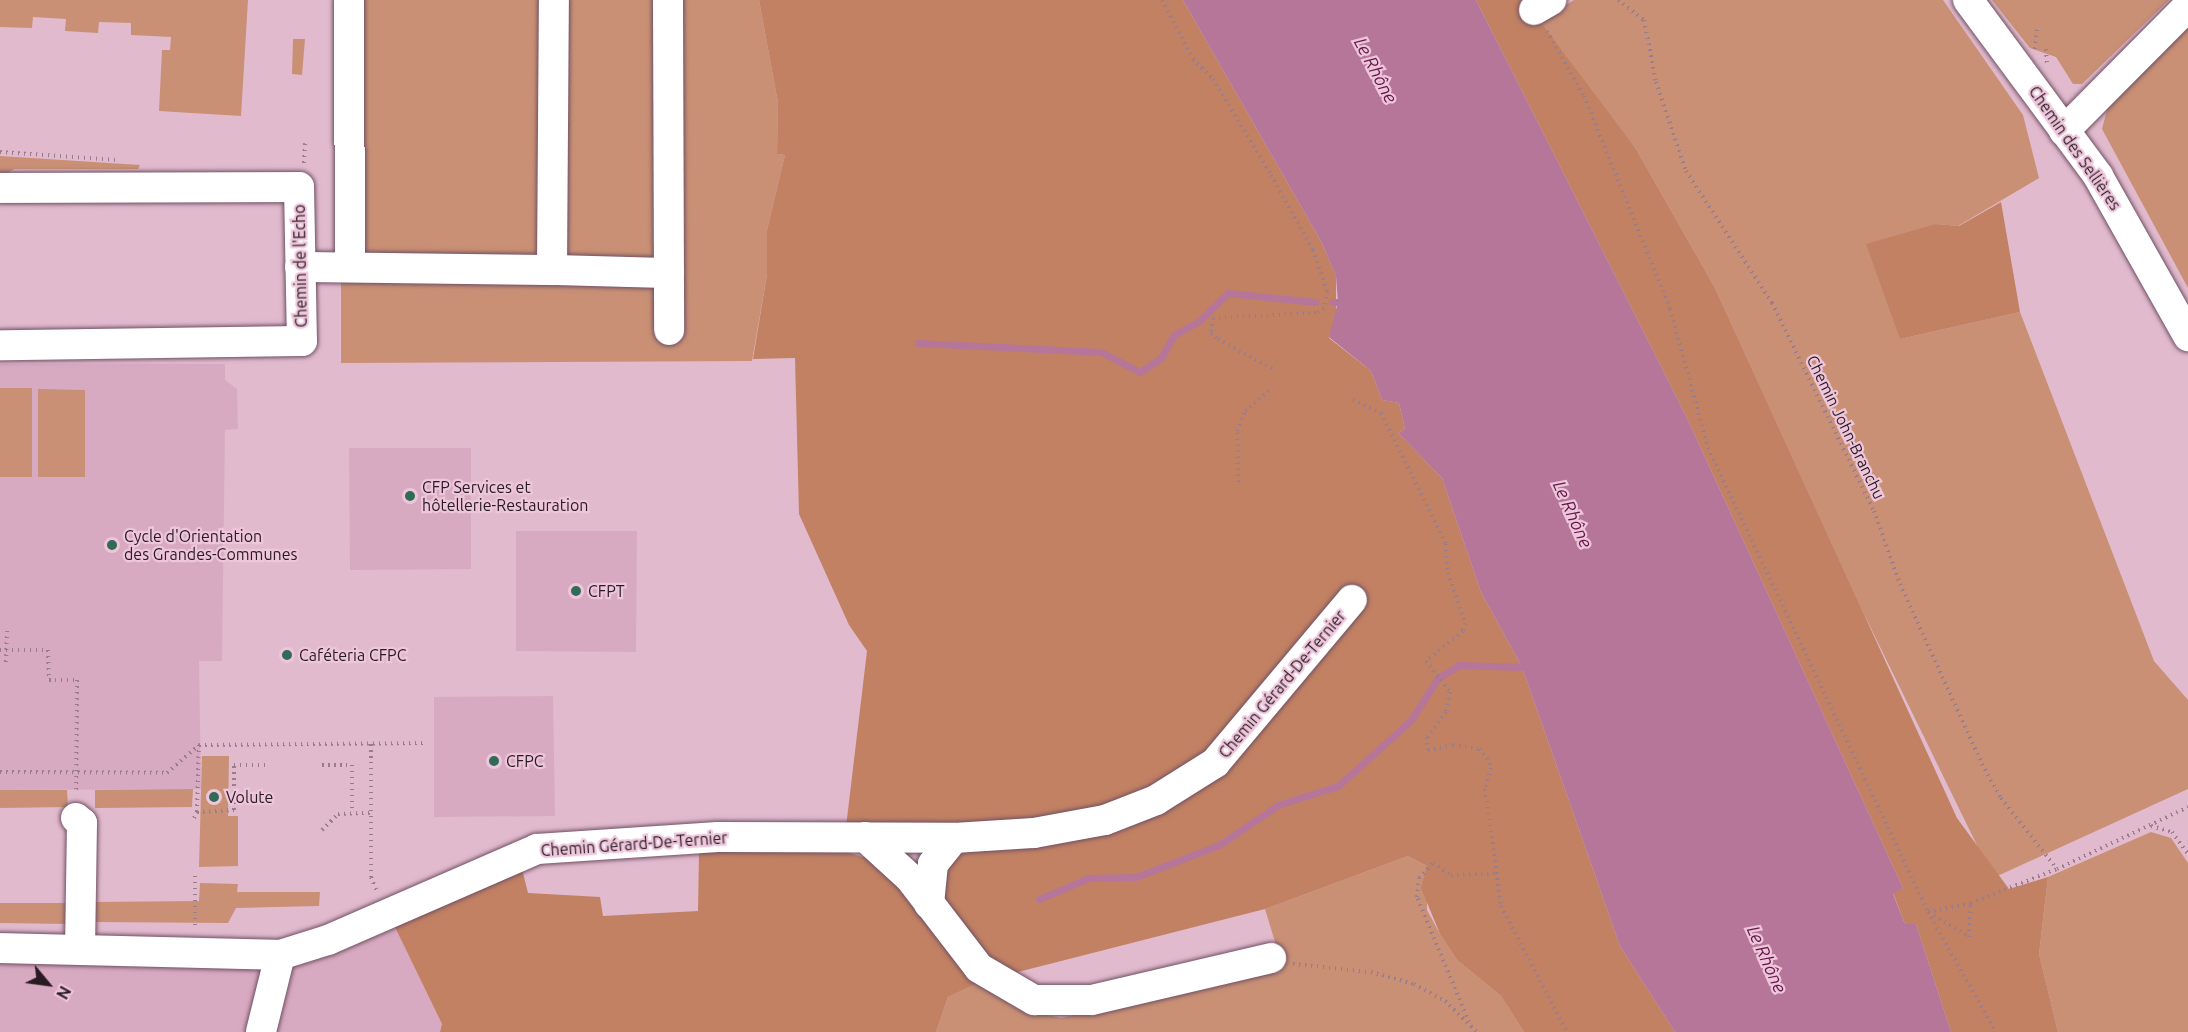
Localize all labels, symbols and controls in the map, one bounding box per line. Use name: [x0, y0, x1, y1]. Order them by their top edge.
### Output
water label: Le Rhône: [1350, 33, 1402, 107]
street label: Chemin des Sellières: [2025, 82, 2125, 214]
street label: Chemin de l'Echo: [289, 204, 311, 328]
street label: Chemin John-Branchu: [1803, 352, 1889, 502]
place label: CFP Services et hôtellerie-Restauration: [422, 477, 588, 515]
water label: Le Rhône: [1549, 477, 1597, 551]
marker: CFP Services et hôtellerie-Restauration: [403, 489, 417, 503]
place label: Cycle d'Orientation des Grandes-Communes: [124, 526, 297, 564]
marker: Cycle d'Orientation des Grandes-Communes: [105, 538, 119, 552]
place label: CFPT: [588, 581, 625, 601]
marker: CFPT: [569, 584, 583, 598]
street label: Chemin Gérard-De-Ternier: [1215, 606, 1349, 762]
place label: Caféteria CFPC: [299, 645, 406, 665]
marker: Caféteria CFPC: [280, 648, 294, 662]
place label: CFPC: [506, 751, 544, 771]
marker: CFPC: [487, 754, 501, 768]
place label: Volute: [226, 787, 273, 807]
marker: Volute: [207, 790, 221, 804]
street label: Chemin Gérard-De-Ternier: [540, 828, 728, 860]
water label: Le Rhône: [1743, 922, 1791, 996]
north arrow: [18, 954, 78, 1014]
text: N: [53, 983, 75, 1002]

